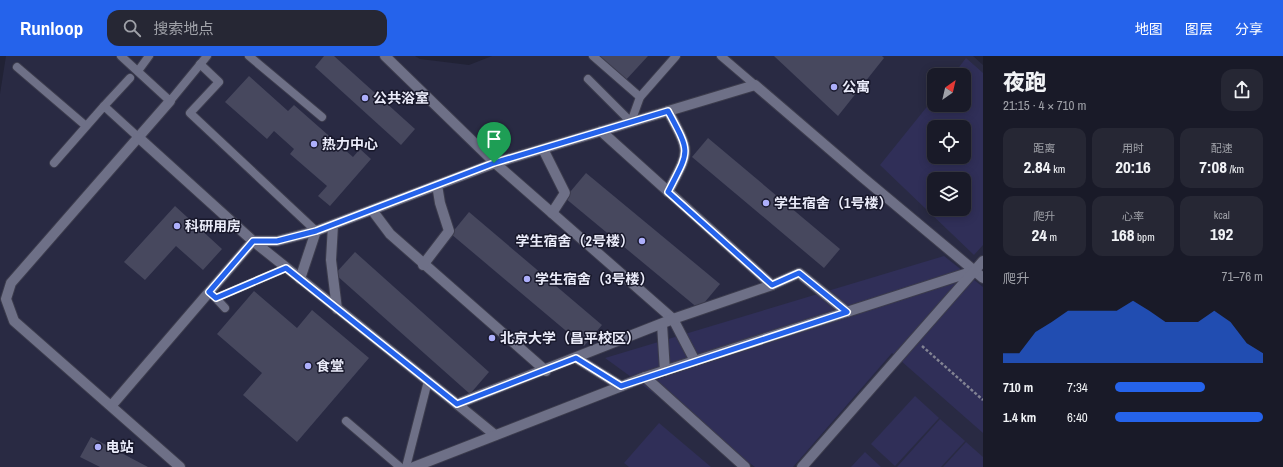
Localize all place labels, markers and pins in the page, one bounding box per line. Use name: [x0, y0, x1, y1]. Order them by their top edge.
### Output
place label: 公寓: [842, 78, 870, 96]
marker: 公寓: [829, 82, 839, 92]
place label: 公共浴室: [373, 89, 429, 107]
marker: 公共浴室: [360, 93, 370, 103]
pin: [477, 122, 511, 163]
place label: 热力中心: [322, 135, 378, 153]
marker: 热力中心: [309, 139, 319, 149]
place label: 学生宿舍（1号楼）: [774, 194, 892, 212]
marker: 学生宿舍（1号楼）: [761, 198, 771, 208]
place label: 科研用房: [185, 217, 241, 235]
marker: 科研用房: [172, 221, 182, 231]
place label: 学生宿舍（2号楼）: [516, 232, 634, 250]
marker: 学生宿舍（2号楼）: [637, 236, 647, 246]
place label: 学生宿舍（3号楼）: [535, 270, 653, 288]
marker: 学生宿舍（3号楼）: [522, 274, 532, 284]
place label: 北京大学（昌平校区）: [500, 329, 640, 347]
marker: 北京大学（昌平校区）: [487, 333, 497, 343]
place label: 食堂: [316, 357, 344, 375]
marker: 食堂: [303, 361, 313, 371]
place label: 电站: [106, 438, 134, 456]
marker: 电站: [93, 442, 103, 452]

